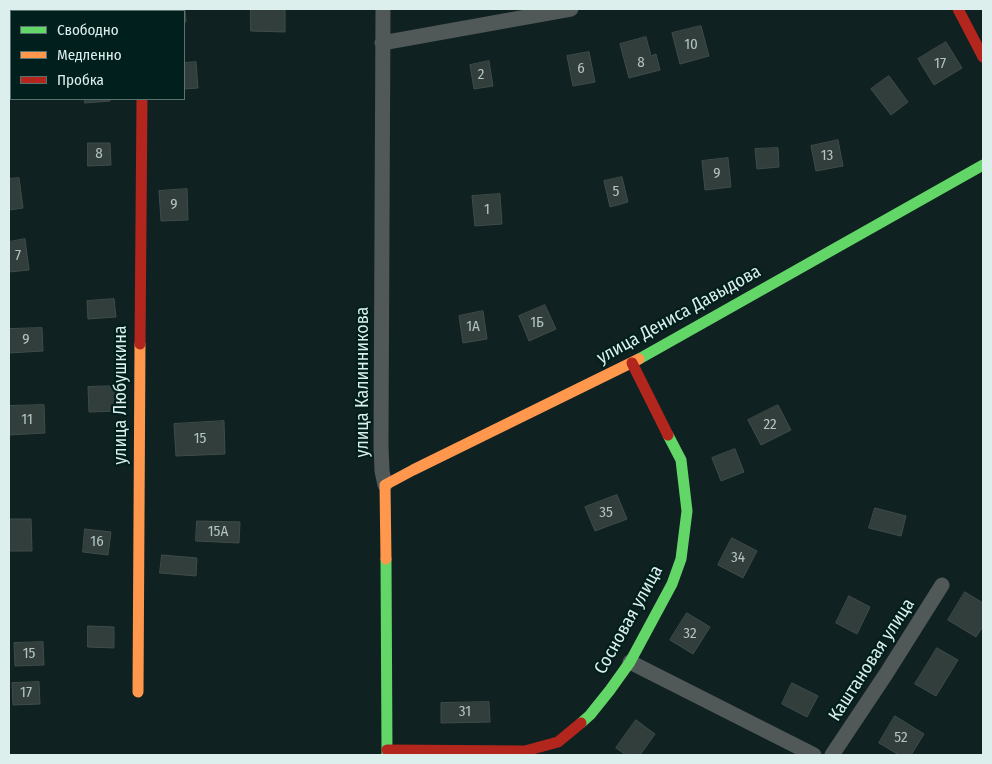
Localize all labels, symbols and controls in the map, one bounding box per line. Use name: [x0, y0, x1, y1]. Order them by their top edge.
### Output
legend: [10, 10, 185, 100]
text: Свободно: [57, 21, 119, 39]
house number: 10: [684, 36, 698, 54]
text: Медленно: [57, 46, 122, 64]
house number: 8: [637, 54, 645, 72]
house number: 17: [934, 55, 946, 73]
house number: 6: [577, 60, 585, 78]
house number: 2: [478, 66, 484, 84]
text: Пробка: [57, 71, 104, 89]
house number: 8: [95, 145, 103, 163]
house number: 13: [821, 147, 833, 165]
house number: 9: [713, 165, 721, 183]
house number: 5: [613, 183, 619, 201]
house number: 9: [170, 196, 178, 214]
house number: 1: [484, 201, 490, 219]
house number: 7: [15, 247, 21, 265]
street label: улица Дениса Давыдова: [593, 261, 765, 369]
street label: улица Калинникова: [352, 307, 374, 457]
house number: 1Б: [530, 314, 544, 332]
house number: 1А: [466, 318, 480, 336]
street label: улица Любушкина: [110, 325, 132, 465]
house number: 9: [22, 331, 30, 349]
house number: 11: [21, 411, 33, 429]
house number: 22: [763, 416, 777, 434]
house number: 15: [194, 430, 206, 448]
house number: 35: [599, 504, 613, 522]
house number: 15А: [208, 523, 228, 541]
house number: 16: [90, 533, 104, 551]
house number: 34: [731, 549, 745, 567]
street label: Сосновая улица: [590, 562, 668, 678]
street label: Каштановая улица: [824, 595, 920, 725]
house number: 32: [683, 625, 697, 643]
house number: 15: [23, 645, 35, 663]
house number: 17: [20, 684, 32, 702]
house number: 31: [459, 703, 471, 721]
house number: 52: [894, 729, 908, 747]

